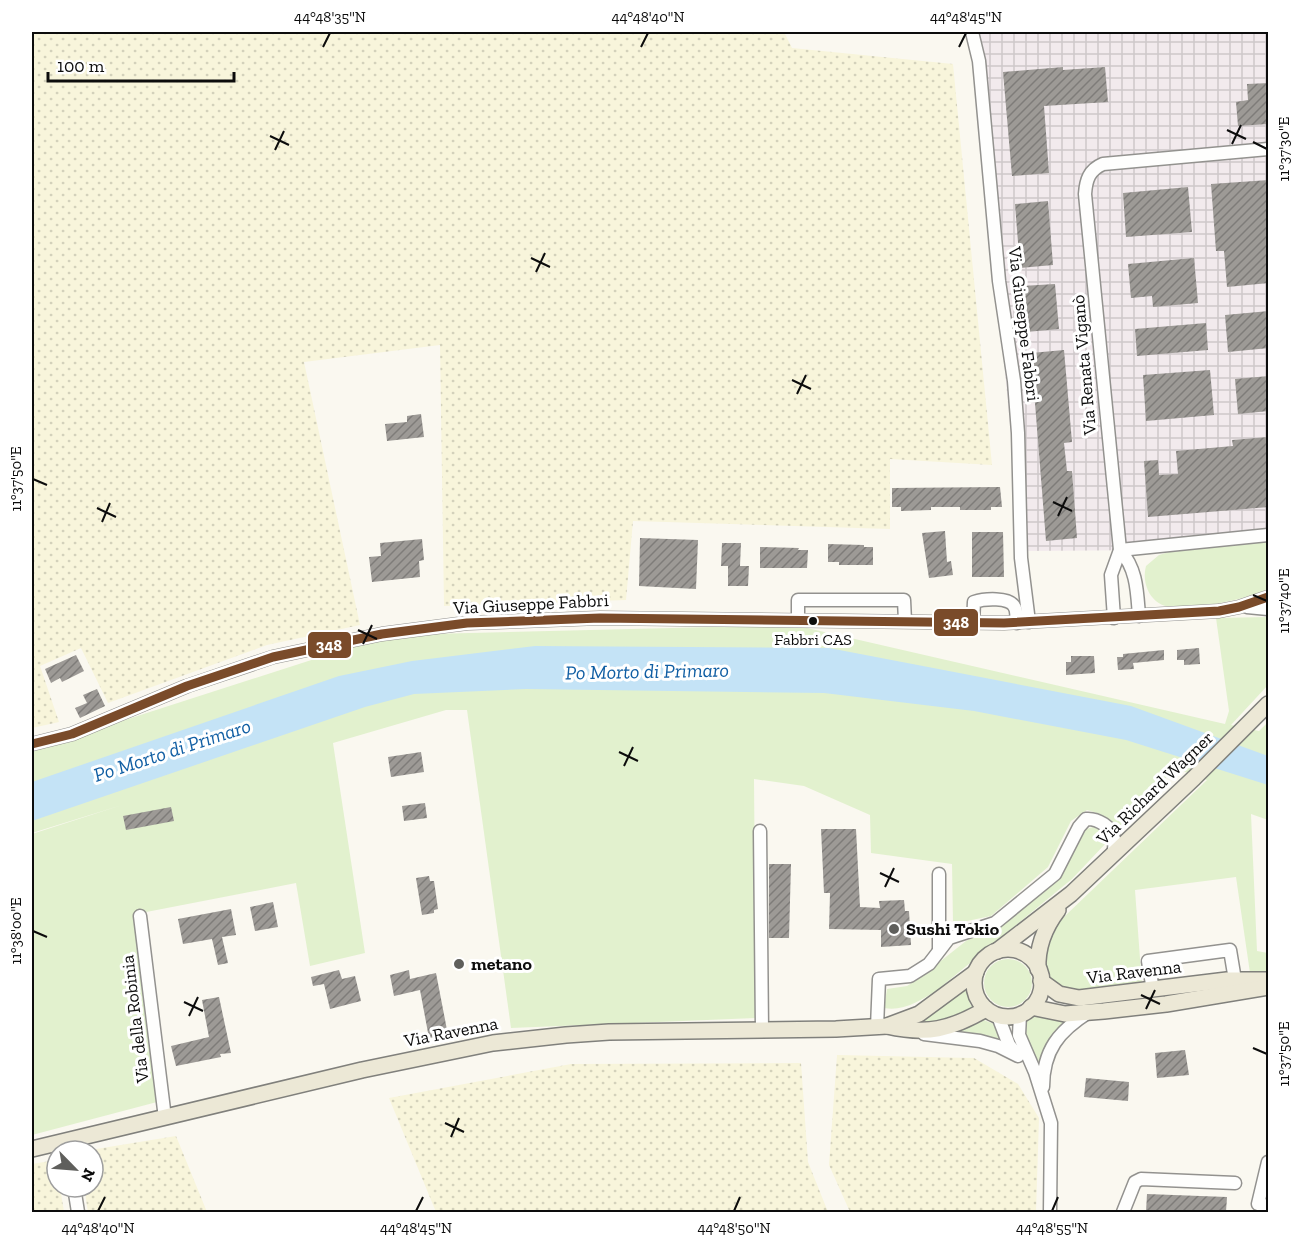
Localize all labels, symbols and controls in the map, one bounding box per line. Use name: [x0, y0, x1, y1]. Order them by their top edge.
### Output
text: 44°48'35"N: [294, 8, 366, 26]
text: 44°48'40"N: [611, 8, 685, 26]
text: 44°48'45"N: [930, 8, 1002, 26]
scale bar: [48, 45, 234, 83]
text: 100 m: [57, 55, 105, 77]
text: 11°37'30"E: [1275, 116, 1293, 181]
street label: Via Giuseppe Fabbri: [1003, 244, 1044, 403]
street label: Via Renata Viganò: [1067, 294, 1101, 437]
text: 11°37'50"E: [7, 446, 25, 512]
text: 11°37'40"E: [1275, 568, 1293, 634]
street label: Via Giuseppe Fabbri: [452, 589, 609, 619]
line badge: 348: [933, 608, 979, 637]
text: 348: [943, 613, 970, 632]
marker: Fabbri CAS: [807, 615, 819, 627]
place label: Fabbri CAS: [774, 630, 852, 649]
line badge: 348: [307, 631, 352, 659]
text: 348: [316, 636, 343, 655]
water label: Po Morto di Primaro: [565, 658, 729, 684]
water label: Po Morto di Primaro: [90, 713, 254, 787]
street label: Via Richard Wagner: [1091, 727, 1218, 850]
text: 11°38'00"E: [7, 897, 25, 965]
place label: Sushi Tokio: [906, 918, 1000, 940]
marker: Sushi Tokio: [887, 922, 901, 936]
place label: metano: [471, 953, 532, 975]
street label: Via della Robinia: [116, 954, 154, 1085]
street label: Via Ravenna: [1084, 955, 1183, 989]
marker: metano: [452, 957, 466, 971]
street label: Via Ravenna: [401, 1012, 500, 1052]
text: 11°37'50"E: [1275, 1021, 1293, 1087]
north arrow: [45, 1139, 105, 1199]
text: N: [77, 1166, 99, 1185]
text: 44°48'40"N: [61, 1219, 135, 1237]
text: 44°48'45"N: [380, 1219, 452, 1237]
text: 44°48'50"N: [697, 1219, 771, 1237]
text: 44°48'55"N: [1016, 1219, 1088, 1237]

